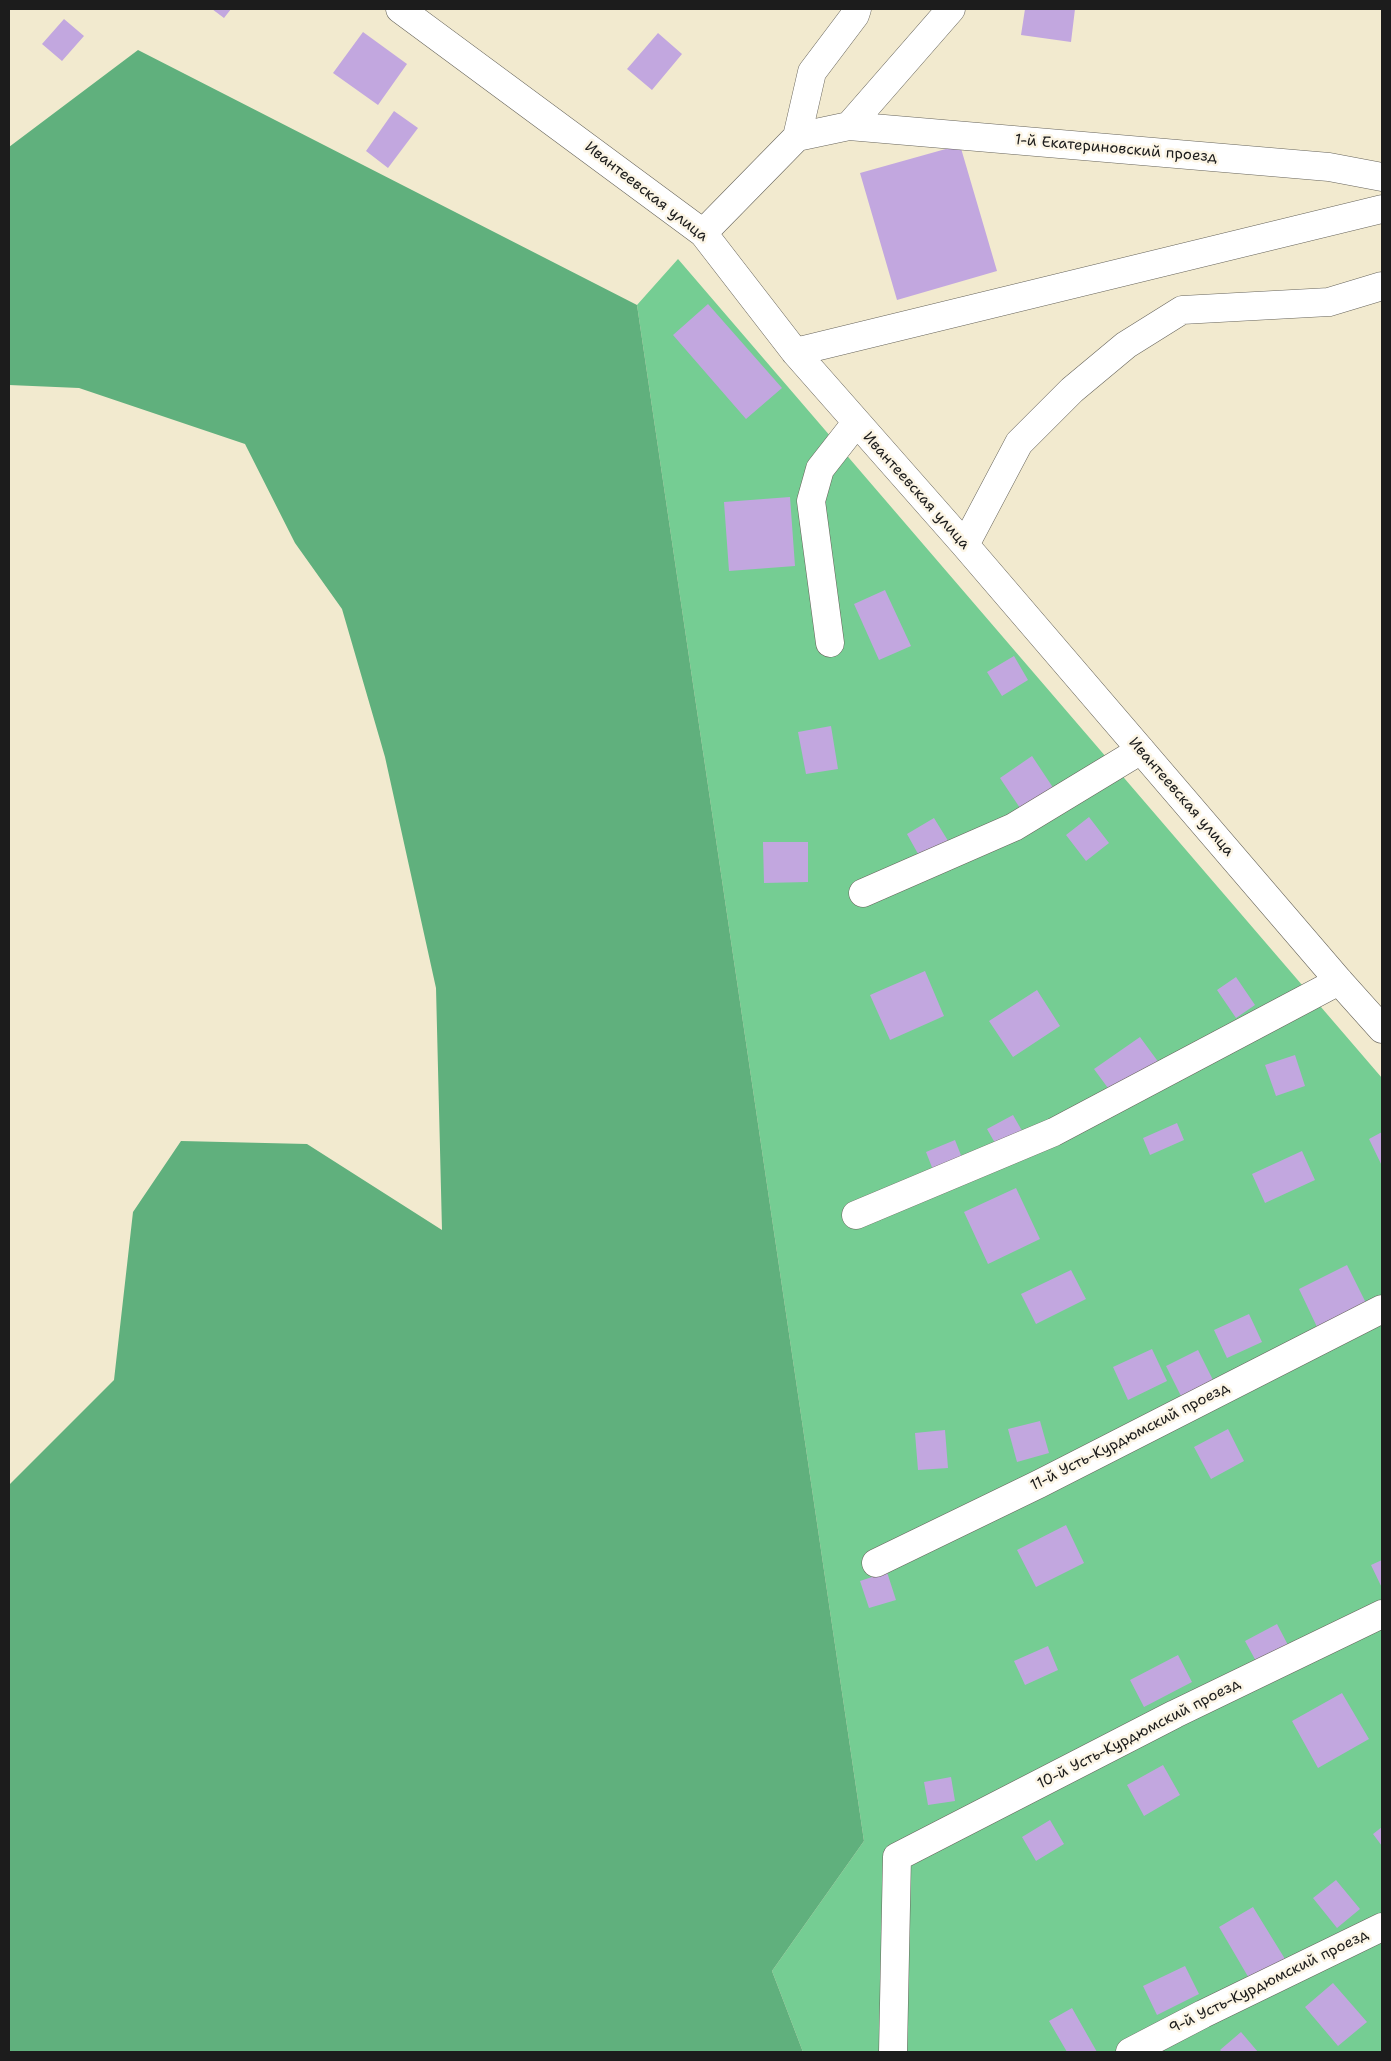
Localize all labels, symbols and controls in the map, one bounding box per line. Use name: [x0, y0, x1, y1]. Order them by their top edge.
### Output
street label: 1-й Екатериновский проезд: [1014, 131, 1218, 167]
street label: Ивантеевская улица: [581, 138, 711, 246]
street label: Ивантеевская улица: [859, 429, 973, 553]
street label: Ивантеевская улица: [1125, 734, 1237, 860]
street label: 11-й Усть-Курдюмский проезд: [1028, 1379, 1232, 1495]
street label: 10-й Усть-Курдюмский проезд: [1035, 1675, 1243, 1793]
street label: 9-й Усть-Курдюмский проезд: [1166, 1926, 1372, 2038]

